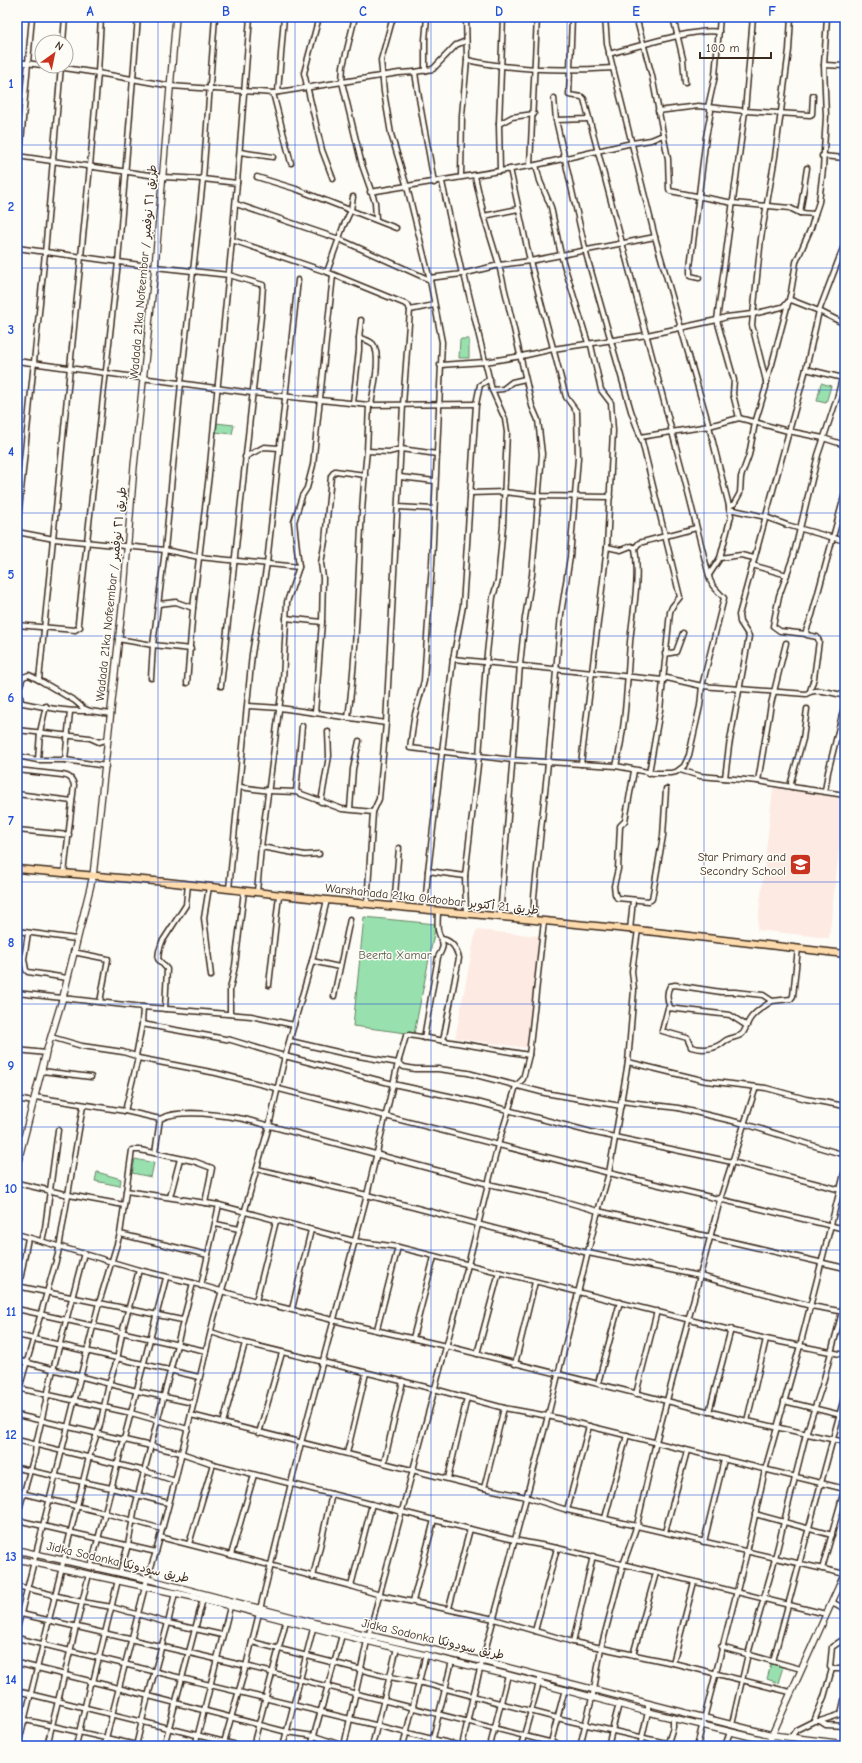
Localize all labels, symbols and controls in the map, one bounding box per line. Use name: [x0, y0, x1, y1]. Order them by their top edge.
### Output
text: A: [86, 4, 94, 19]
text: B: [222, 4, 230, 19]
text: C: [359, 4, 367, 19]
text: D: [495, 4, 503, 19]
text: E: [632, 4, 640, 19]
text: F: [768, 4, 776, 19]
north arrow: [34, 34, 74, 74]
scale bar: [700, 34, 771, 60]
text: N: [53, 39, 66, 53]
text: 100 m: [706, 41, 739, 55]
text: 1: [8, 76, 14, 91]
street label: Wadada 21ka Nofeembar / طريق ٢١ نوفمبر: [127, 164, 160, 380]
text: 2: [8, 199, 14, 214]
text: 3: [8, 322, 14, 337]
text: 4: [8, 444, 14, 459]
street label: Wadada 21ka Nofeembar / طريق ٢١ نوفمبر: [93, 486, 130, 702]
text: 5: [8, 567, 15, 582]
text: 6: [8, 690, 15, 705]
text: 7: [8, 813, 14, 828]
place label: Star Primary and Secondry School: [698, 850, 786, 878]
school or university icon: Star Primary and Secondry School: [788, 851, 814, 877]
street label: Warshahada 21ka Oktoobar طريق 21 أكتوبر: [324, 881, 539, 918]
text: 8: [8, 935, 14, 950]
park label: Beerta Xamar: [359, 948, 432, 962]
text: 9: [8, 1058, 15, 1073]
text: 10: [5, 1181, 17, 1196]
text: 11: [6, 1304, 16, 1319]
text: 12: [5, 1427, 17, 1442]
street label: Jidka Sodonka طريق سودونكا: [45, 1539, 191, 1586]
text: 13: [5, 1549, 17, 1564]
street label: Jidka Sodonka طريق سودونكا: [360, 1616, 506, 1663]
text: 14: [5, 1672, 17, 1687]

